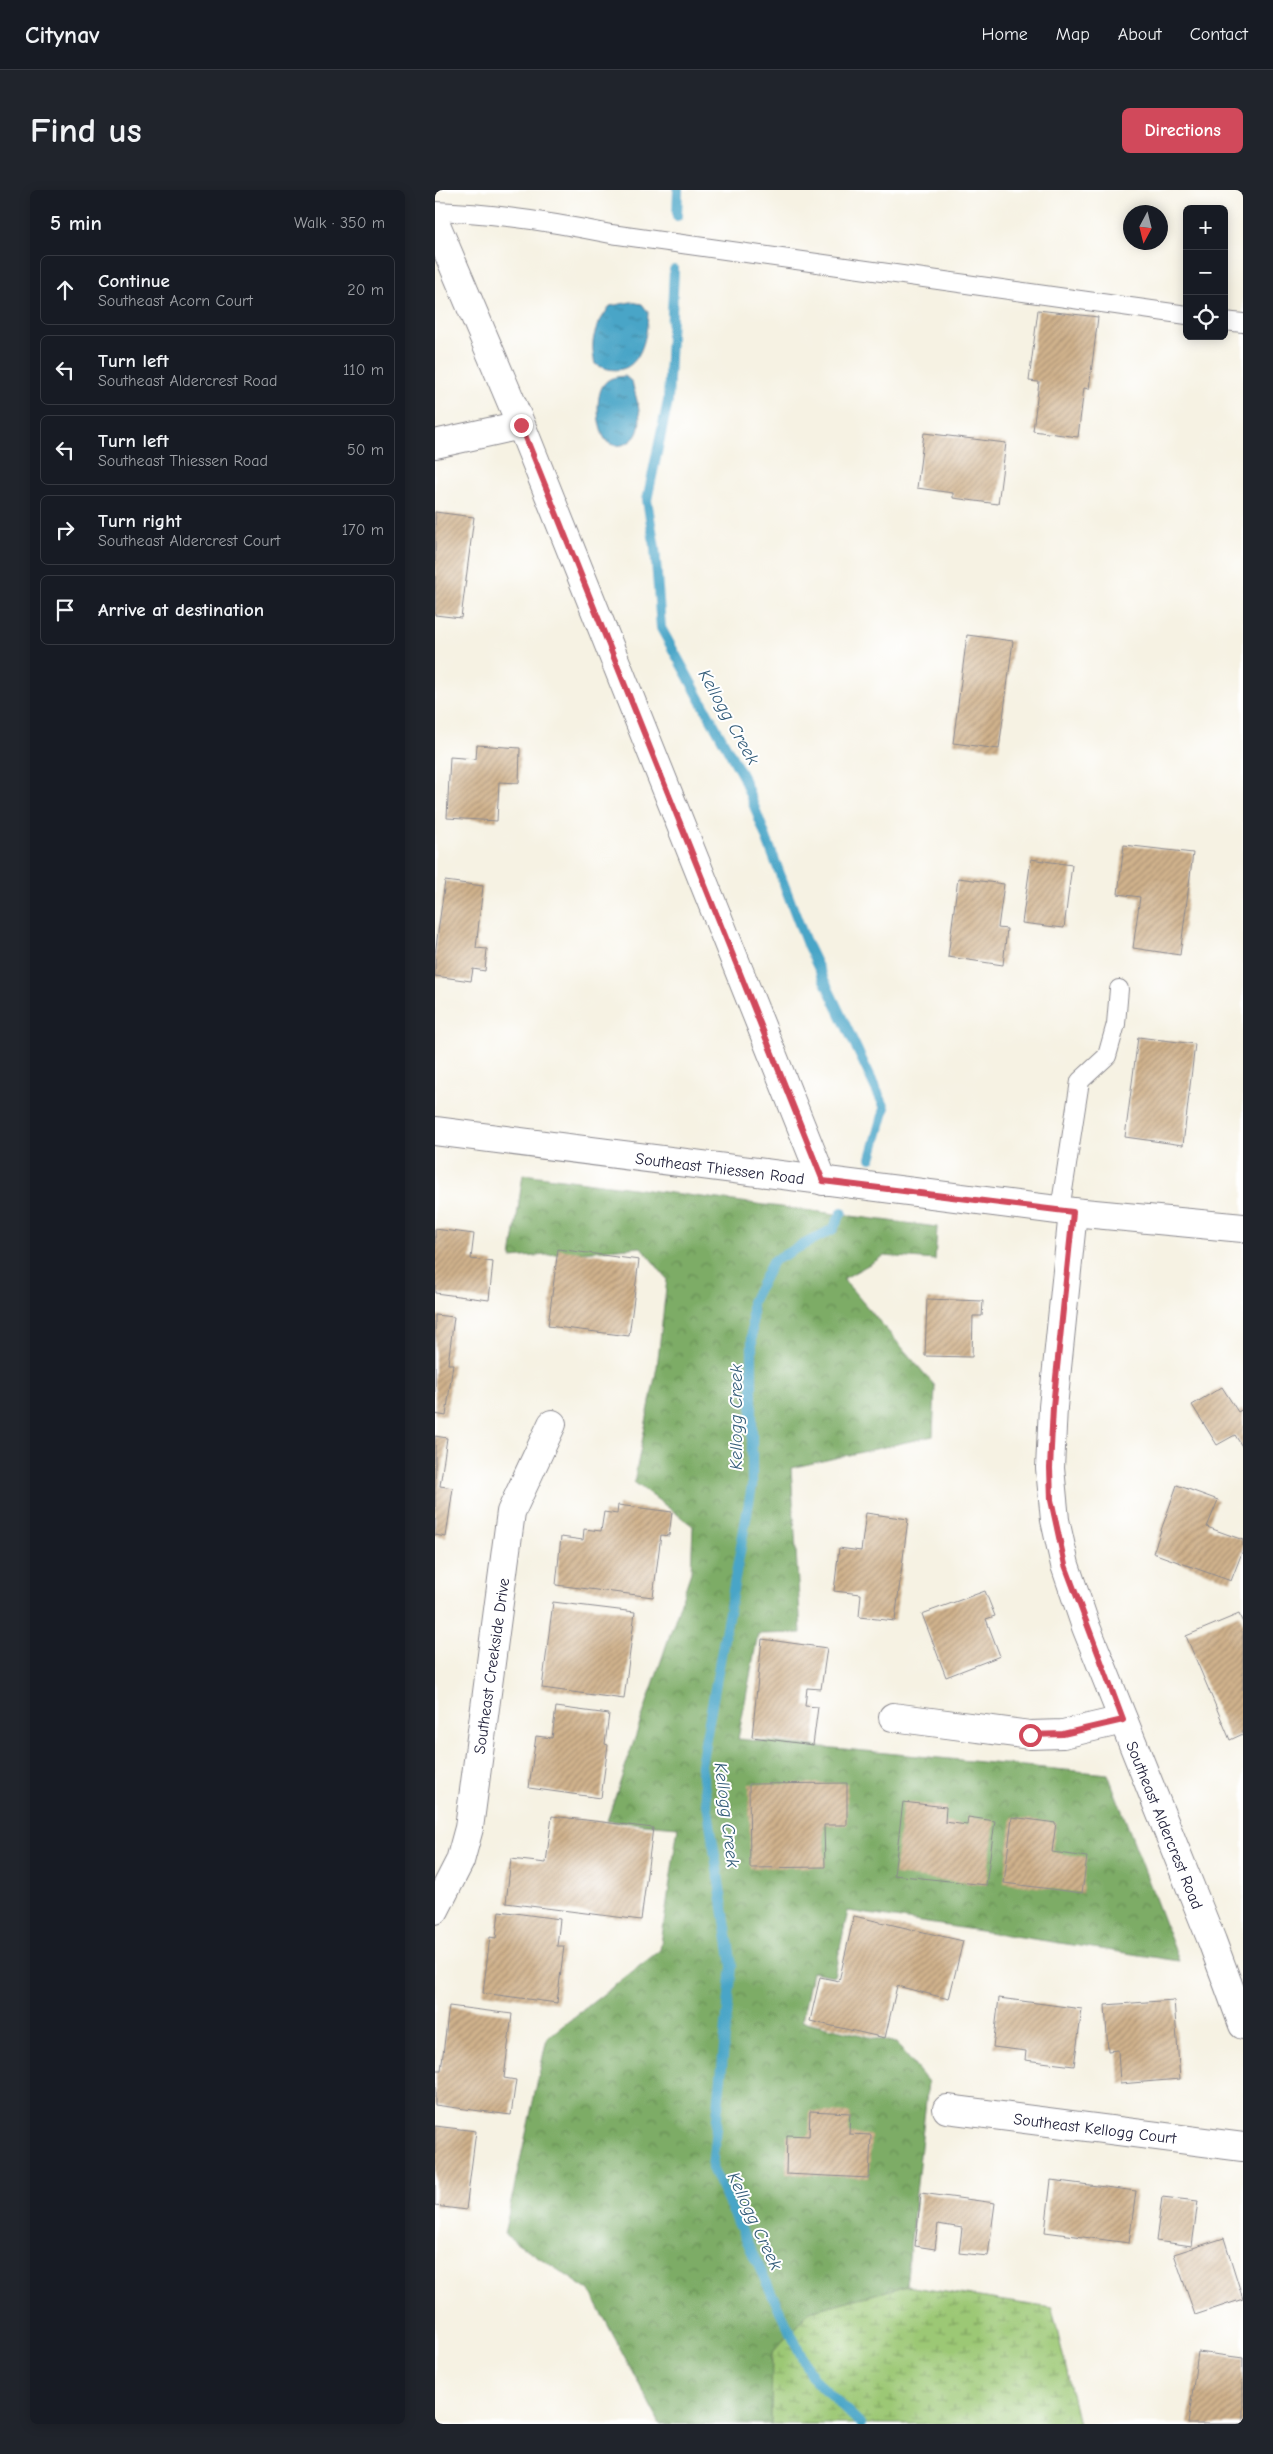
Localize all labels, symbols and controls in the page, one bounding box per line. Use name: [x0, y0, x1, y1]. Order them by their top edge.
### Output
text: Citynav: [25, 21, 100, 49]
text: Home: [981, 24, 1028, 45]
text: Map: [1056, 24, 1090, 45]
text: About: [1118, 24, 1162, 45]
text: Contact: [1190, 24, 1248, 45]
button: Directions: [1122, 108, 1243, 153]
text: Find us: [30, 110, 142, 151]
north arrow: [1123, 205, 1168, 250]
map controls: [1183, 205, 1228, 340]
button: +: [1183, 205, 1228, 250]
text: 5 min: [50, 211, 102, 235]
text: Walk · 350 m: [294, 214, 385, 232]
button: −: [1183, 250, 1228, 295]
text: Continue: [98, 270, 170, 292]
icon: ahead: [51, 276, 79, 304]
text: 20 m: [347, 281, 384, 299]
text: Southeast Acorn Court: [98, 292, 253, 310]
button: locate: [1183, 295, 1228, 340]
text: Turn left: [98, 350, 169, 372]
icon: left: [51, 356, 79, 384]
text: 110 m: [343, 361, 384, 379]
text: Southeast Aldercrest Road: [98, 372, 278, 390]
route end: [510, 414, 533, 437]
text: Turn left: [98, 430, 169, 452]
icon: left: [51, 436, 79, 464]
text: 50 m: [347, 441, 384, 459]
text: Southeast Thiessen Road: [98, 452, 268, 470]
text: Turn right: [98, 510, 182, 532]
icon: right: [51, 516, 79, 544]
text: 170 m: [342, 521, 384, 539]
text: Southeast Aldercrest Court: [98, 532, 280, 550]
icon: arrive: [51, 596, 79, 624]
text: Arrive at destination: [98, 599, 264, 621]
water label: Kellogg Creek: [694, 666, 764, 769]
street label: Southeast Thiessen Road: [634, 1150, 805, 1188]
water label: Kellogg Creek: [726, 1364, 747, 1470]
street label: Southeast Creekside Drive: [471, 1577, 513, 1755]
route start: [1019, 1724, 1042, 1747]
street label: Southeast Aldercrest Road: [1122, 1739, 1206, 1912]
water label: Kellogg Creek: [710, 1761, 743, 1869]
street label: Southeast Kellogg Court: [1013, 2110, 1178, 2148]
water label: Kellogg Creek: [723, 2169, 787, 2274]

